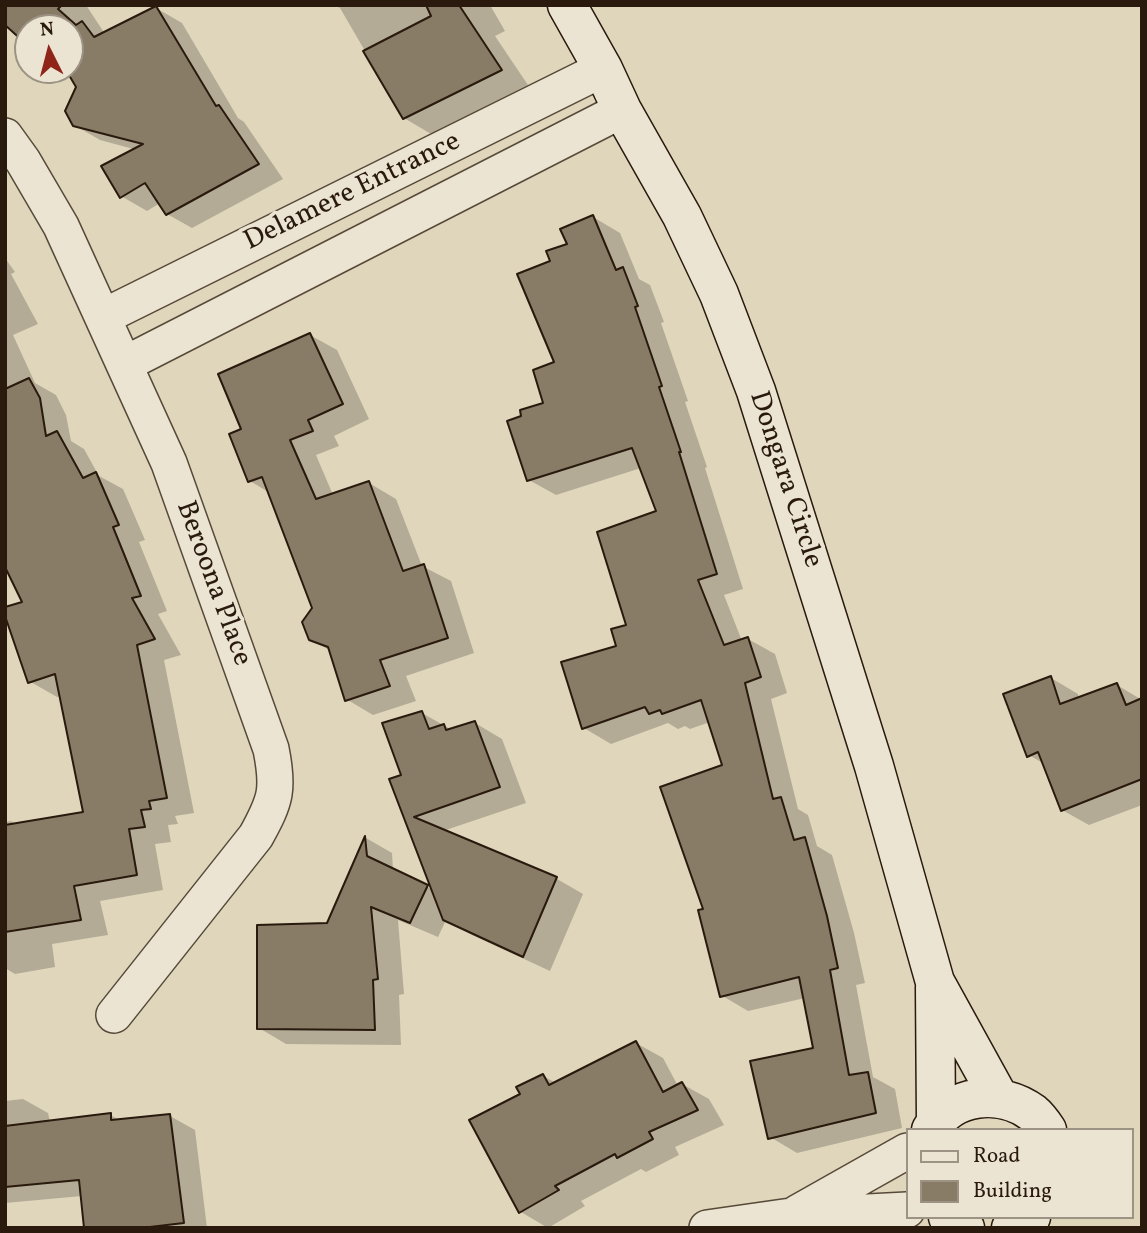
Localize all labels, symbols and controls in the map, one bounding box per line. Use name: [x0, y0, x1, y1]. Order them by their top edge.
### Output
north arrow: [14, 14, 84, 84]
text: N: [39, 16, 55, 44]
street label: Delamere Entrance: [239, 126, 467, 260]
street label: Dongara Circle: [740, 388, 828, 572]
street label: Beroona Place: [167, 497, 257, 671]
legend: [906, 1128, 1133, 1219]
text: Road: [973, 1142, 1020, 1171]
text: Building: [973, 1177, 1052, 1206]

